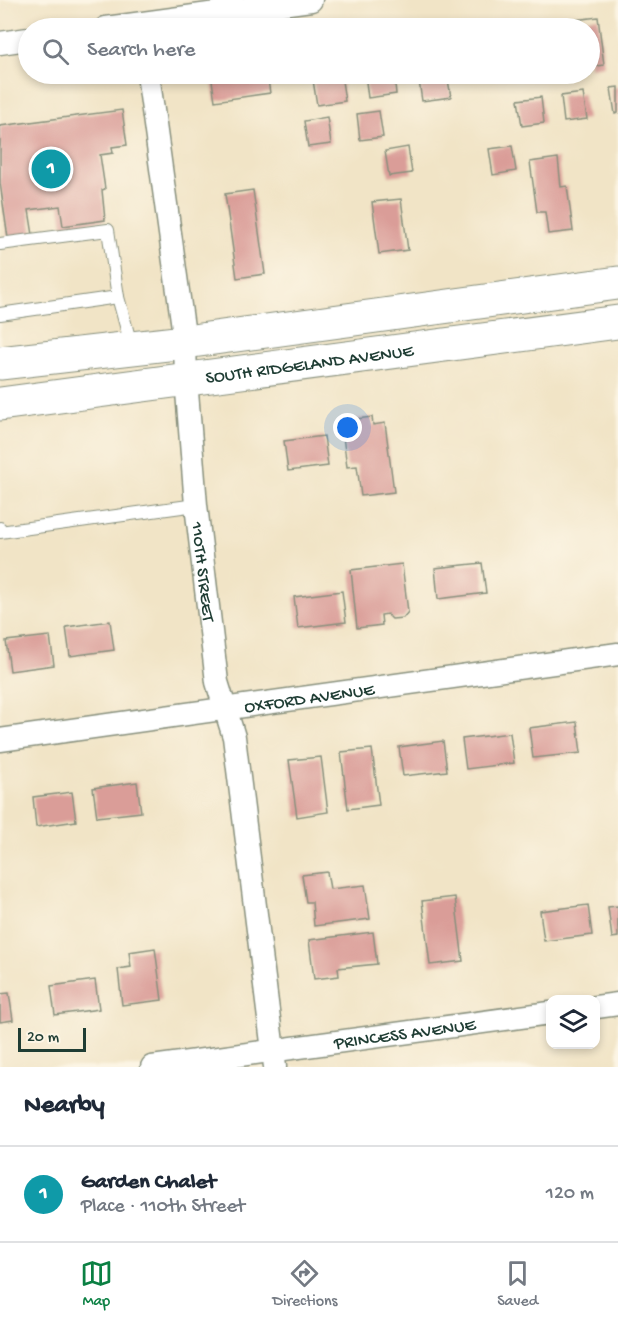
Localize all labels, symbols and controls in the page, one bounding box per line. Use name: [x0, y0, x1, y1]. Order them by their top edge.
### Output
search box: [18, 18, 600, 84]
icon: search: [39, 35, 72, 68]
text: Search here: [87, 38, 195, 64]
pin: 1: [32, 146, 70, 192]
street label: SOUTH RIDGELAND AVENUE: [204, 341, 416, 390]
your location: [333, 413, 362, 442]
street label: 110TH STREET: [185, 520, 218, 624]
street label: OXFORD AVENUE: [243, 680, 377, 719]
map controls: [546, 995, 600, 1049]
button: layers: [546, 995, 600, 1049]
street label: PRINCESS AVENUE: [332, 1015, 478, 1055]
scale bar: [18, 1025, 86, 1052]
text: 20 m: [27, 1029, 59, 1048]
text: Nearby: [24, 1091, 105, 1122]
text: Garden Chalet: [81, 1170, 216, 1196]
text: 1: [39, 1183, 48, 1206]
text: 120 m: [546, 1183, 594, 1206]
text: Place · 110th Street: [81, 1196, 245, 1219]
tab: Map: [80, 1257, 113, 1312]
tab: Directions: [272, 1257, 338, 1312]
tab: Saved: [497, 1257, 538, 1312]

